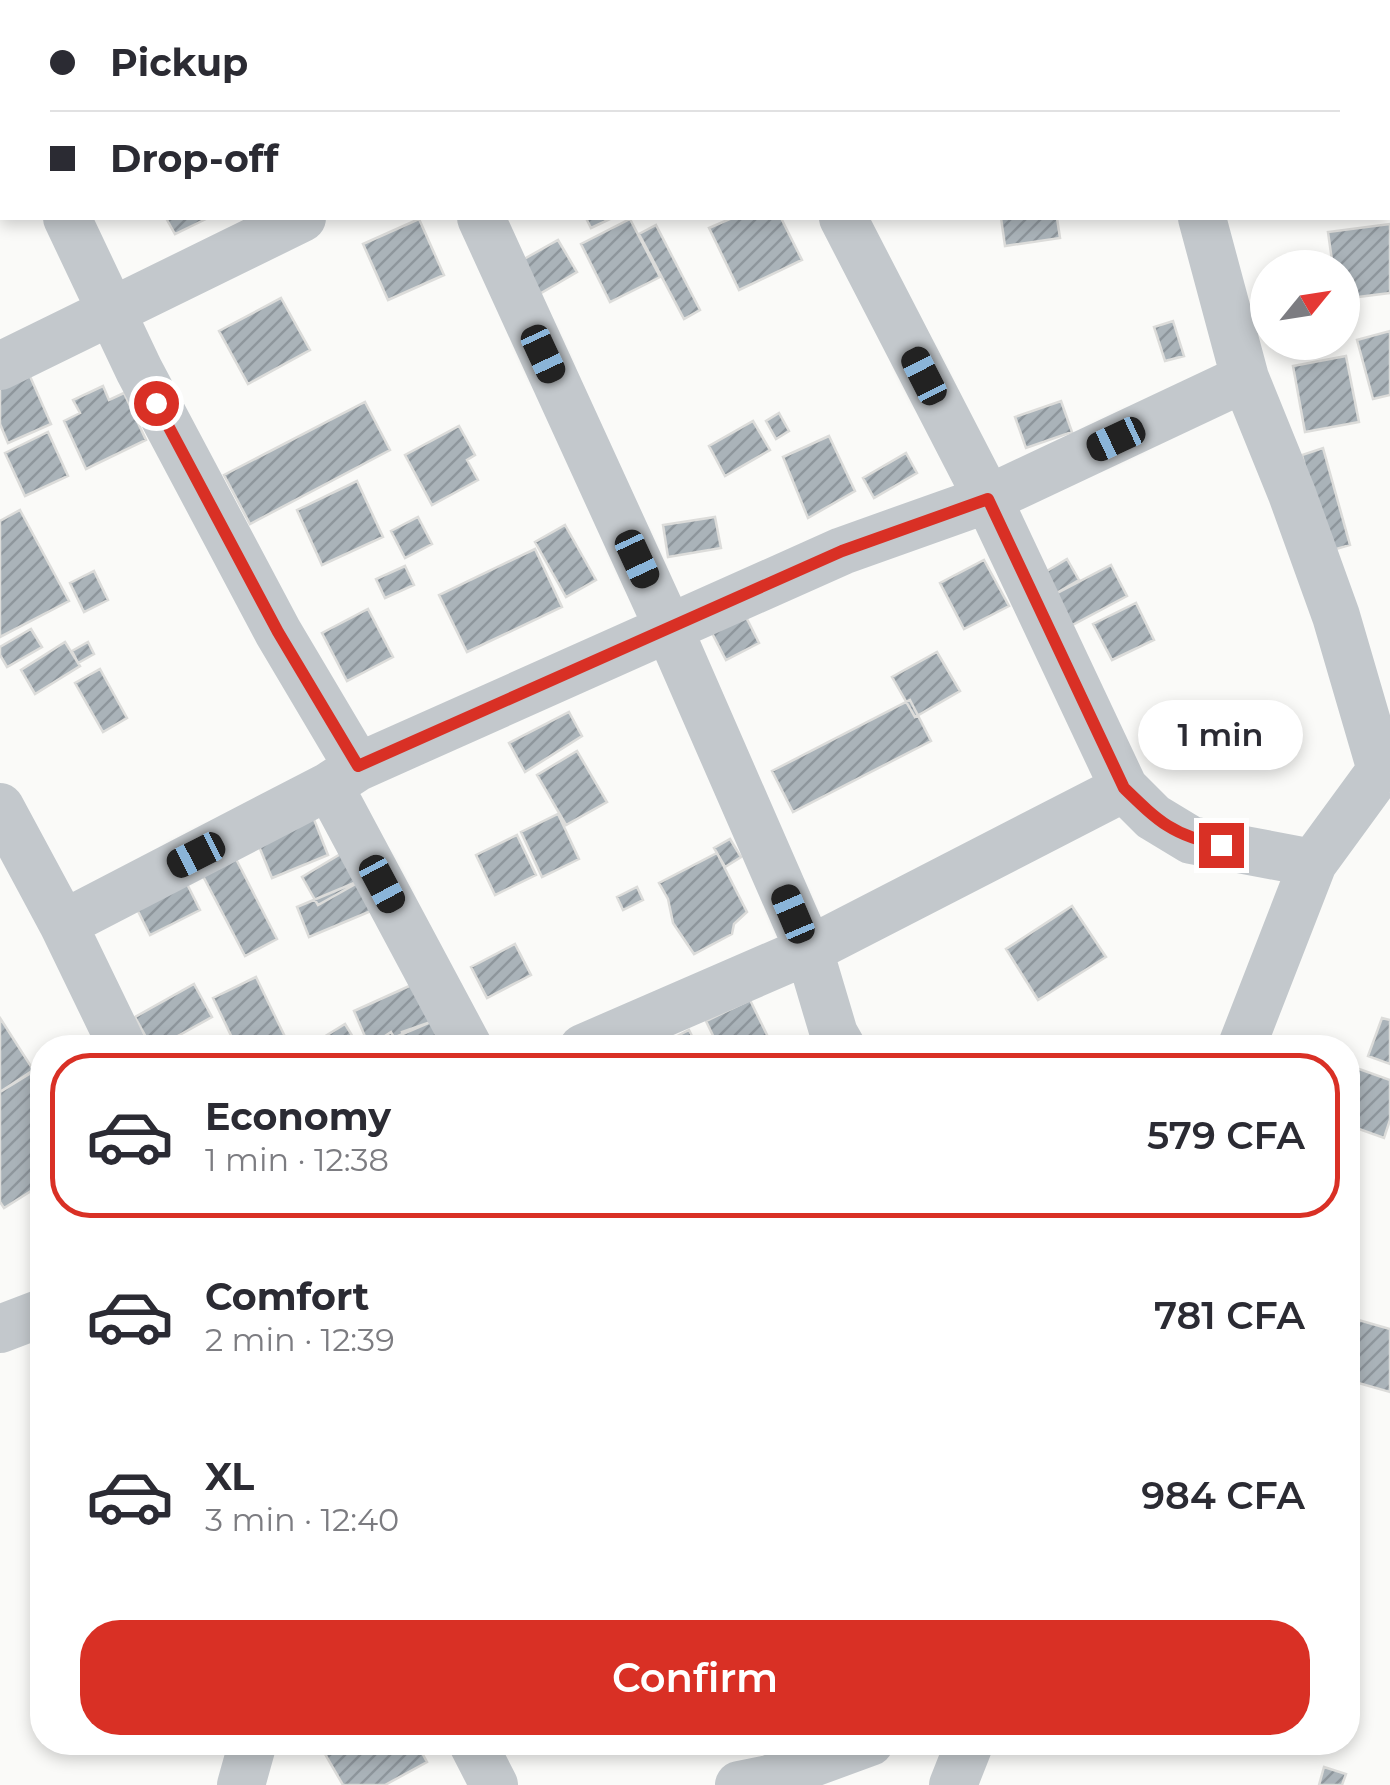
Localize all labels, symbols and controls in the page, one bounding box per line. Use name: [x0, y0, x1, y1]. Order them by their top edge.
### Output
text: Pickup: [110, 39, 248, 86]
text: Drop-off: [110, 135, 279, 182]
north arrow: [1250, 250, 1360, 360]
map controls: [1250, 250, 1360, 360]
car: [517, 320, 569, 388]
car: [897, 342, 951, 410]
route start: [134, 381, 179, 426]
car: [1082, 413, 1150, 465]
car: [611, 525, 663, 593]
callout: 1 min: [1138, 700, 1304, 770]
text: 1 min: [1178, 715, 1263, 754]
route end: [1199, 823, 1244, 868]
car: [162, 828, 230, 882]
car: [355, 850, 409, 918]
car: [767, 881, 819, 947]
icon: car: [85, 1091, 175, 1181]
text: Economy: [205, 1093, 391, 1140]
text: 579 CFA: [1147, 1112, 1305, 1159]
text: 1 min · 12:38: [205, 1140, 389, 1179]
icon: car: [85, 1271, 175, 1361]
text: Comfort: [205, 1273, 369, 1320]
text: 781 CFA: [1154, 1292, 1305, 1339]
text: 2 min · 12:39: [205, 1320, 395, 1359]
icon: car: [85, 1451, 175, 1541]
text: XL: [205, 1453, 254, 1500]
text: 984 CFA: [1141, 1472, 1305, 1519]
text: 3 min · 12:40: [205, 1500, 399, 1539]
button: Confirm: [80, 1620, 1310, 1735]

